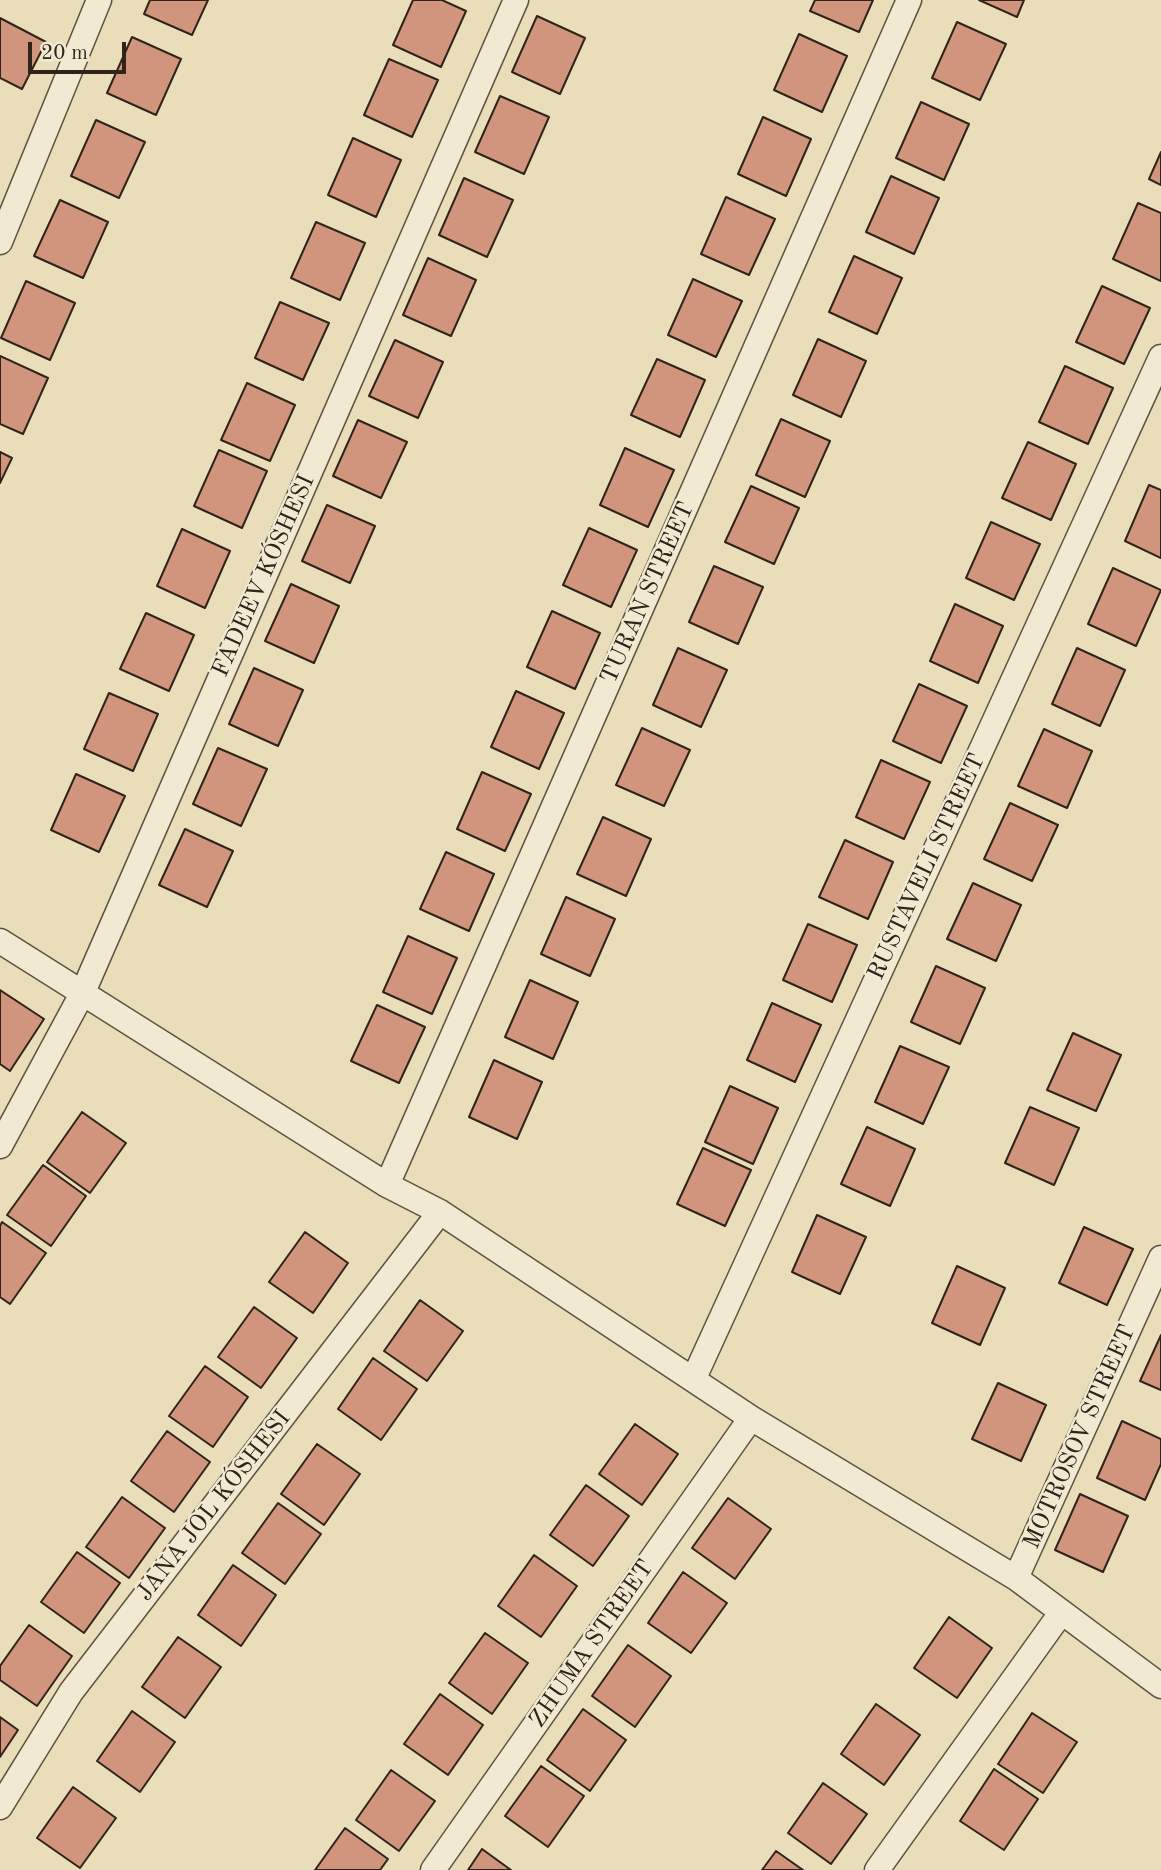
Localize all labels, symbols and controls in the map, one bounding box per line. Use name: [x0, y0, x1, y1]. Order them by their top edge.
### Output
scale bar: [32, 28, 130, 72]
text: 20 m: [41, 43, 88, 64]
street label: FADEEV KÓSHESI: [206, 470, 322, 682]
street label: TURAN STREET: [595, 498, 701, 688]
street label: RUSTAVELI STREET: [862, 749, 992, 985]
street label: MOTROSOV STREET: [1018, 1320, 1142, 1554]
street label: JANA JOL KÓSHESI: [131, 1405, 297, 1607]
street label: ZHUMA STREET: [523, 1555, 661, 1733]

